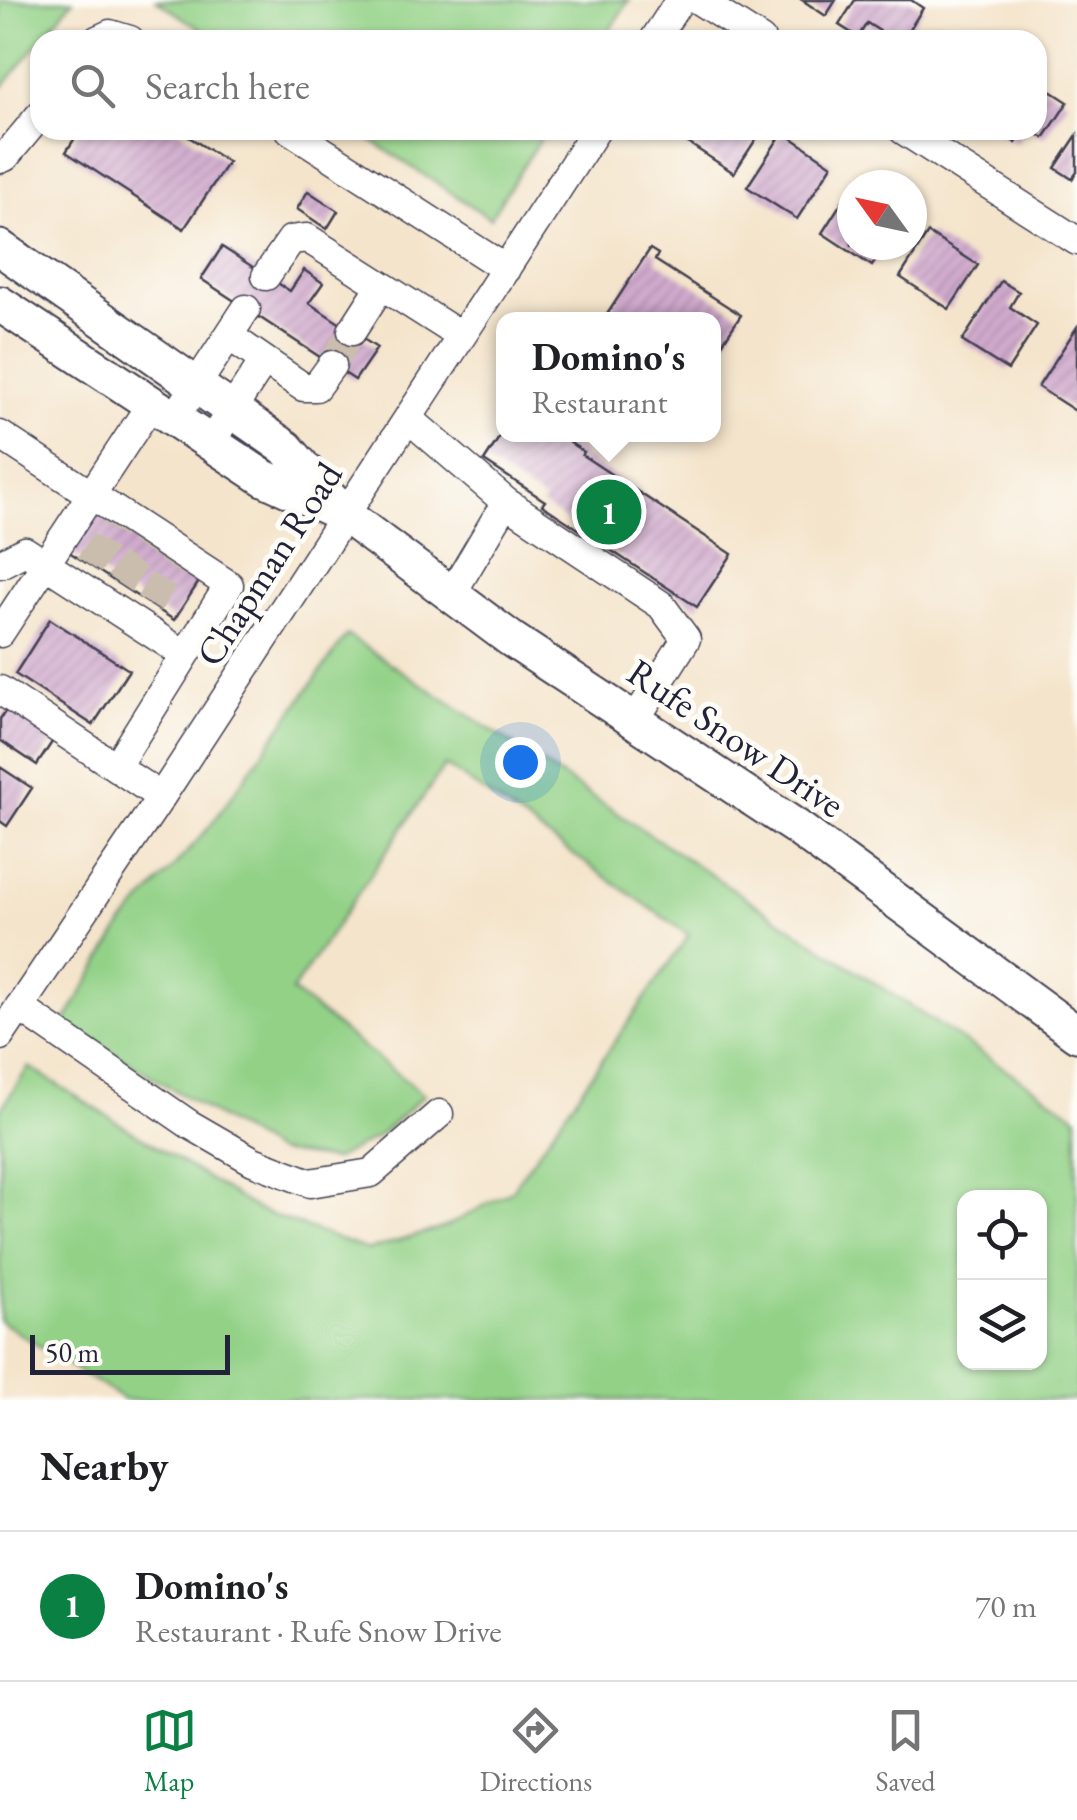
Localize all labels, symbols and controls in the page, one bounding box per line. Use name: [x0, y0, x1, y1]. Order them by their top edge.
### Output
search box: [30, 30, 1047, 140]
icon: search: [65, 58, 120, 113]
text: Search here: [145, 61, 310, 110]
north arrow: [837, 170, 927, 260]
popup: [496, 312, 721, 442]
text: Domino's: [532, 332, 685, 381]
text: Restaurant: [532, 381, 668, 423]
street label: Chapman Road: [184, 452, 353, 675]
pin: 1: [576, 474, 642, 550]
street label: Rufe Snow Drive: [618, 647, 854, 828]
your location: [495, 737, 546, 788]
map controls: [957, 1190, 1047, 1370]
button: locate: [957, 1190, 1047, 1280]
button: layers: [957, 1280, 1047, 1370]
scale bar: [30, 1330, 230, 1374]
text: 50 m: [45, 1334, 99, 1370]
text: Nearby: [40, 1438, 169, 1493]
text: Domino's: [135, 1561, 288, 1610]
text: 1: [64, 1585, 81, 1627]
text: 70 m: [975, 1585, 1037, 1627]
text: Restaurant · Rufe Snow Drive: [135, 1610, 502, 1652]
tab: Map: [142, 1703, 197, 1799]
tab: Directions: [480, 1703, 592, 1799]
tab: Saved: [875, 1703, 935, 1799]

